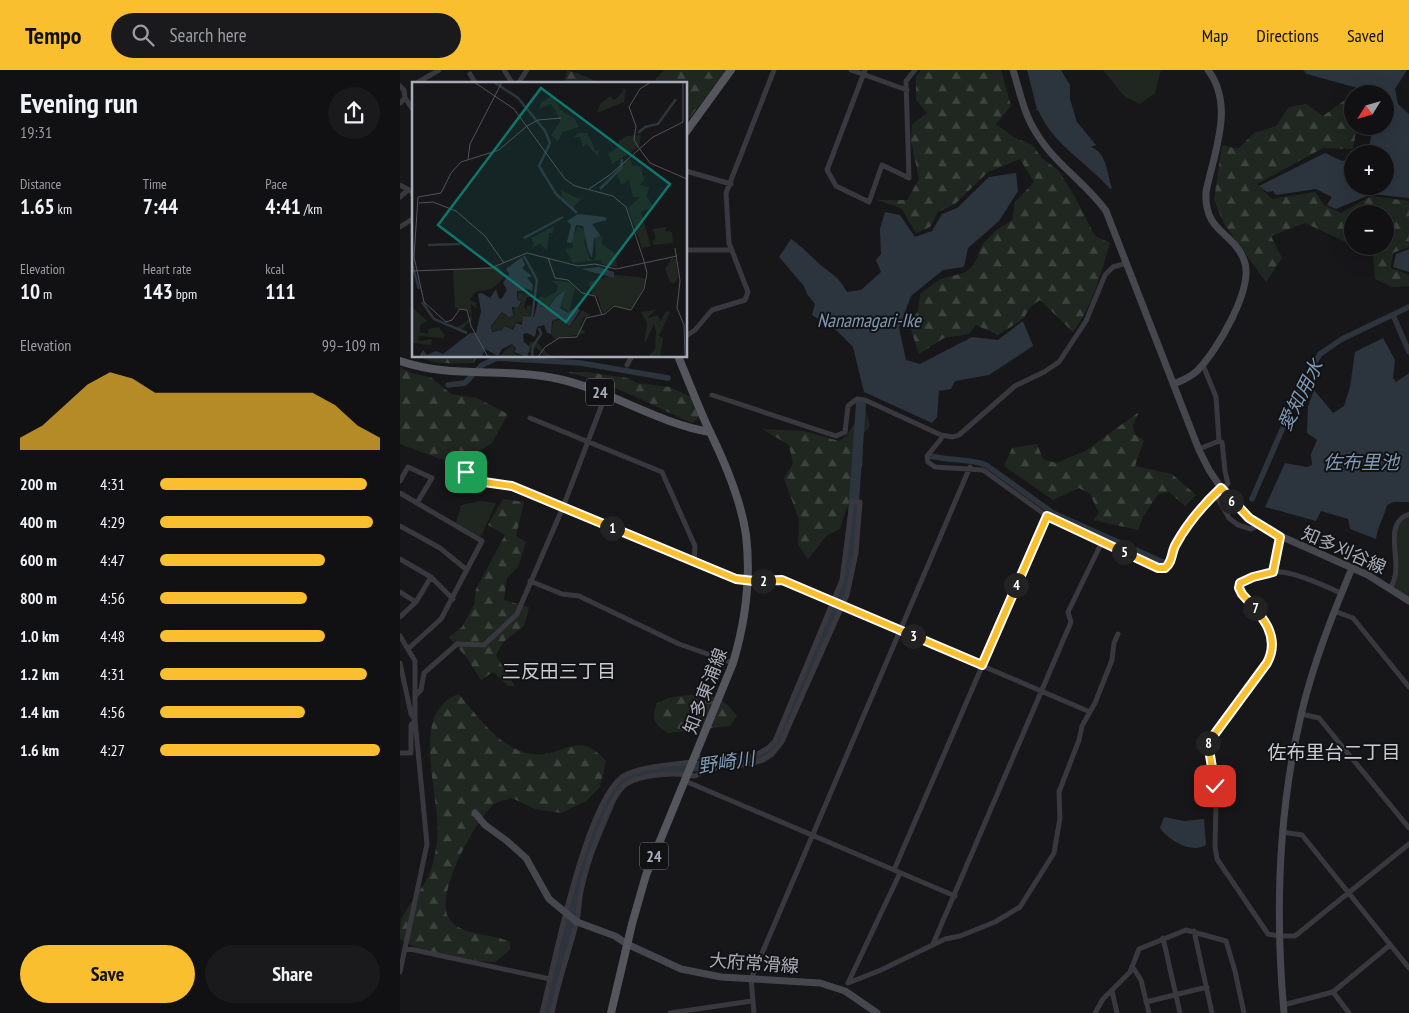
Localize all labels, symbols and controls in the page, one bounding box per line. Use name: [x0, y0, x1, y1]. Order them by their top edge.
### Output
search box: [111, 13, 461, 58]
text: Tempo: [25, 20, 81, 51]
icon: search: [129, 21, 157, 49]
text: Search here: [169, 23, 247, 47]
text: Map: [1202, 24, 1228, 47]
text: Directions: [1256, 24, 1319, 47]
text: Saved: [1347, 24, 1384, 47]
inset map: [412, 82, 688, 358]
text: Evening run: [20, 84, 138, 121]
north arrow: [1344, 85, 1394, 135]
map controls: [1344, 85, 1394, 255]
button: share: [328, 87, 380, 139]
text: 19:31: [20, 122, 52, 142]
button: +: [1344, 145, 1394, 195]
text: Distance: [20, 175, 61, 193]
text: Time: [143, 175, 167, 193]
text: Pace: [265, 175, 287, 193]
text: 1.65: [20, 193, 55, 220]
text: 7:44: [143, 193, 178, 220]
text: 4:41: [265, 193, 301, 220]
text: km: [55, 200, 72, 218]
text: /km: [301, 200, 322, 218]
button: −: [1344, 205, 1394, 255]
text: Elevation: [20, 260, 65, 278]
text: Heart rate: [143, 260, 192, 278]
text: kcal: [265, 260, 284, 278]
text: 10: [20, 278, 40, 305]
text: 143: [143, 278, 173, 305]
text: 111: [265, 278, 295, 305]
text: m: [40, 285, 52, 303]
text: bpm: [173, 285, 197, 303]
water label: Nanamagari-Ike: [817, 308, 922, 332]
text: Elevation: [20, 335, 71, 355]
text: 99–109 m: [322, 335, 380, 355]
water label: 愛知用水: [1272, 354, 1329, 434]
road number: 24: [586, 378, 614, 406]
water label: 佐布里池: [1323, 450, 1401, 474]
pin: [445, 451, 487, 493]
icon: arrive: [452, 458, 480, 486]
text: 200 m: [20, 474, 57, 494]
text: 4:31: [100, 474, 125, 494]
pin: 6: [1218, 488, 1244, 514]
text: 6: [1228, 492, 1235, 510]
text: 400 m: [20, 512, 57, 532]
text: 4:29: [100, 512, 125, 532]
pin: 1: [600, 516, 624, 540]
text: 1: [609, 519, 616, 537]
street label: 知多刈谷線: [1298, 521, 1390, 579]
pin: 5: [1112, 540, 1136, 564]
text: 5: [1121, 543, 1128, 561]
text: 600 m: [20, 550, 57, 570]
text: 4:47: [100, 550, 125, 570]
pin: 2: [750, 568, 776, 594]
text: 2: [760, 572, 767, 590]
pin: 4: [1004, 572, 1028, 598]
text: 4: [1013, 576, 1020, 594]
text: 800 m: [20, 588, 57, 608]
text: 4:56: [100, 588, 125, 608]
pin: 7: [1242, 596, 1268, 620]
text: 7: [1252, 599, 1259, 617]
pin: 3: [900, 624, 926, 648]
text: 1.0 km: [20, 626, 59, 646]
text: 4:48: [100, 626, 125, 646]
text: 3: [910, 627, 917, 645]
street label: 知多東浦線: [678, 645, 732, 737]
district label: 三反田三丁目: [502, 659, 616, 683]
text: 1.2 km: [20, 664, 59, 684]
text: 4:31: [100, 664, 125, 684]
text: 1.4 km: [20, 702, 59, 722]
text: 4:56: [100, 702, 125, 722]
pin: 8: [1196, 730, 1220, 756]
text: 8: [1205, 734, 1212, 752]
text: 1.6 km: [20, 740, 59, 760]
text: 4:27: [100, 740, 125, 760]
district label: 佐布里台二丁目: [1267, 740, 1401, 764]
water label: 野崎川: [696, 746, 758, 778]
pin: [1194, 765, 1236, 807]
icon: check: [1201, 772, 1229, 800]
road number: 24: [640, 842, 668, 869]
button: Save: [20, 945, 195, 1003]
button: Share: [205, 945, 380, 1003]
street label: 大府常滑線: [708, 948, 800, 978]

